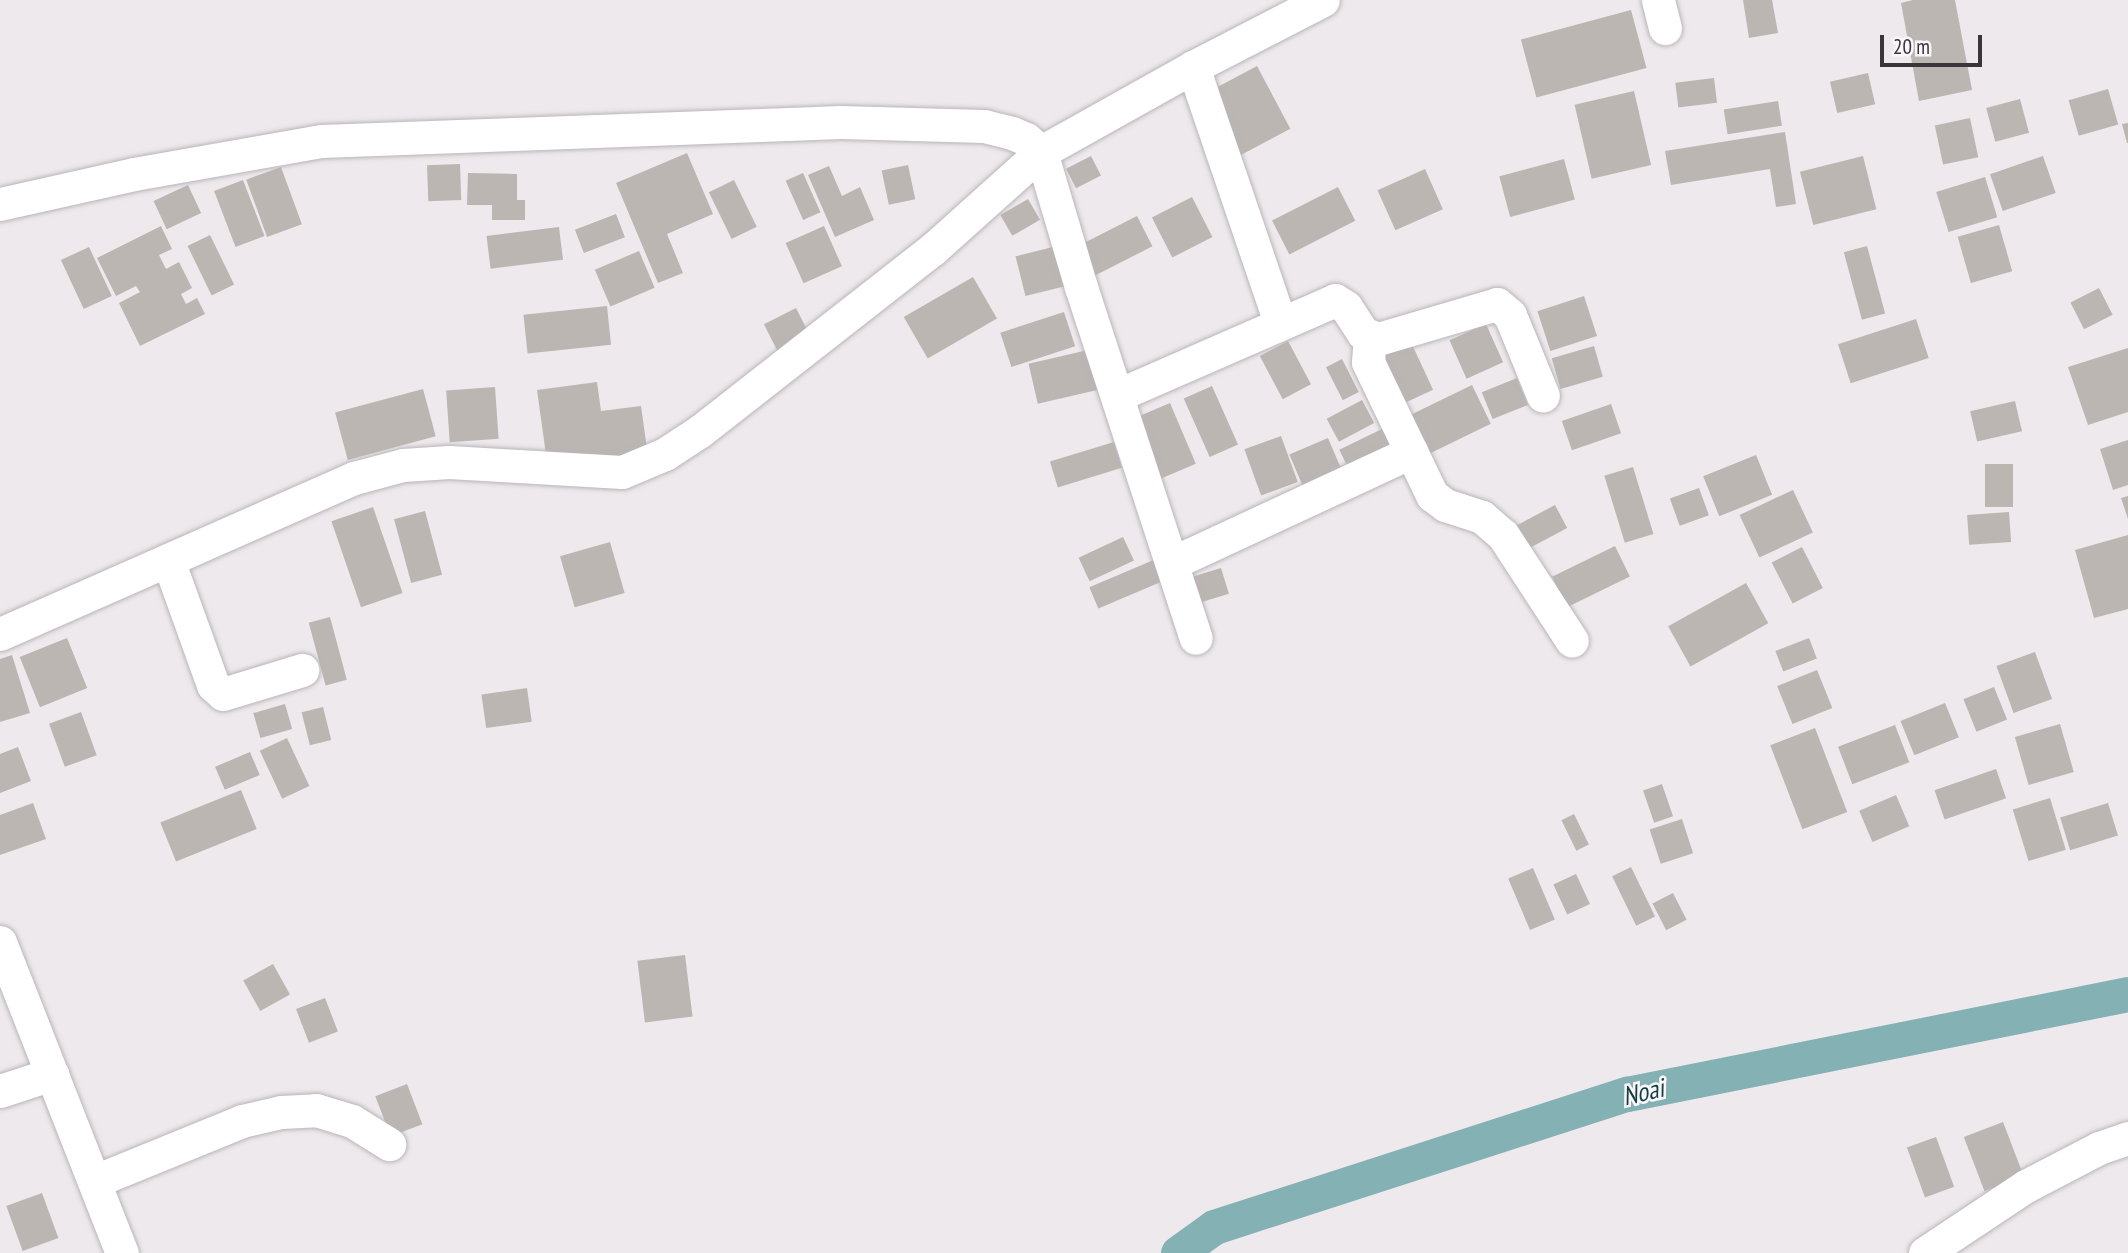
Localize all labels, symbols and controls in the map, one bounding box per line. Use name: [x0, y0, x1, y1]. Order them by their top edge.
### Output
scale bar: [1883, 21, 1984, 65]
text: 20 m: [1893, 33, 1930, 60]
water label: Noai: [1619, 1072, 1667, 1112]

